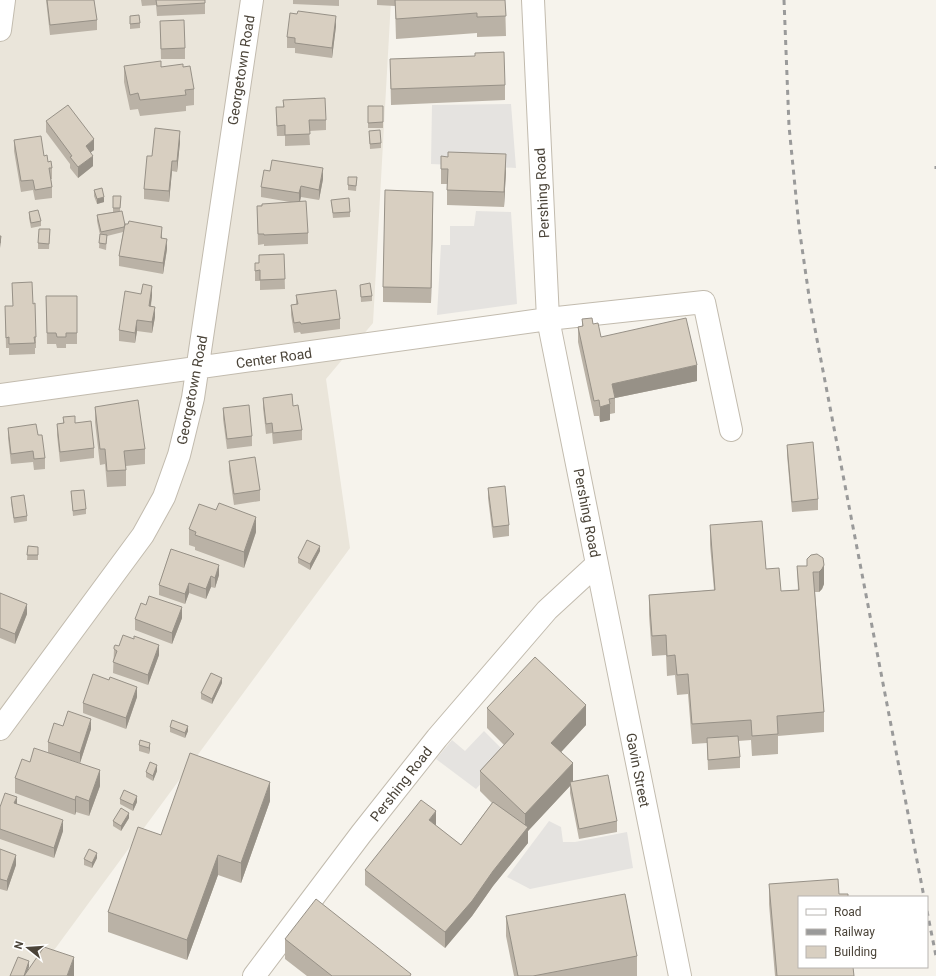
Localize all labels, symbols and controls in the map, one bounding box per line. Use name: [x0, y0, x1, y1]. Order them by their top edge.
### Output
street label: Georgetown Road: [224, 14, 258, 126]
street label: Pershing Road: [532, 147, 552, 239]
street label: Georgetown Road: [174, 334, 210, 446]
street label: Center Road: [235, 345, 313, 371]
street label: Pershing Road: [571, 467, 603, 559]
street label: Gavin Street: [623, 731, 653, 809]
street label: Pershing Road: [367, 743, 435, 825]
legend: [798, 896, 928, 968]
text: Road: [834, 905, 862, 919]
text: Railway: [834, 925, 875, 939]
north arrow: [8, 928, 48, 968]
text: N: [12, 939, 26, 951]
text: Building: [834, 945, 877, 959]

